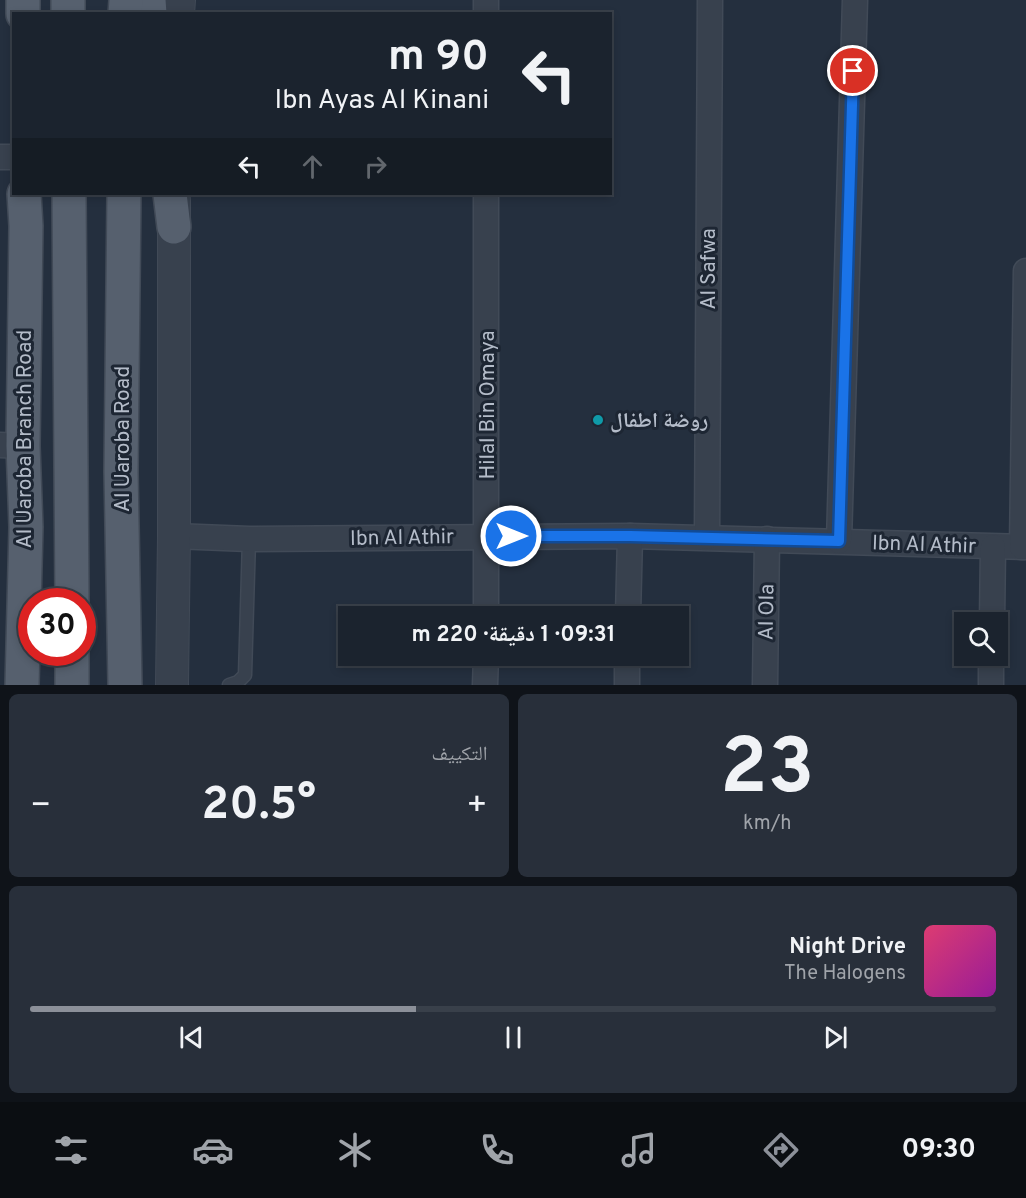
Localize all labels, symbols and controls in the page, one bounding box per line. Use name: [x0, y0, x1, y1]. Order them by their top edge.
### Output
text: 90 m: [388, 32, 489, 85]
icon: left: [510, 36, 588, 114]
pin: [827, 45, 878, 96]
icon: arrive: [836, 54, 869, 87]
text: Ibn Ayas Al Kinani: [275, 84, 489, 118]
icon: left: [233, 150, 266, 183]
icon: ahead: [296, 150, 329, 183]
icon: right: [359, 150, 392, 183]
street label: Al Safwa: [696, 228, 723, 310]
street label: Al Uaroba Branch Road: [12, 330, 39, 548]
street label: Hilal Bin Omaya: [475, 331, 502, 479]
street label: Al Uaroba Road: [110, 366, 137, 512]
place label: روضة اطفال: [610, 408, 708, 435]
marker: روضة اطفال: [591, 413, 605, 427]
position arrow: [479, 504, 543, 568]
street label: Ibn Al Athir: [350, 524, 454, 553]
street label: Ibn Al Athir: [871, 530, 977, 561]
street label: Al Ola: [754, 584, 781, 641]
speed limit sign: 30: [18, 588, 96, 666]
map controls: [954, 612, 1008, 666]
button: search: [954, 612, 1008, 666]
text: 09:31 · 1 دقيقة · 220 m: [412, 622, 615, 649]
text: 23: [720, 722, 814, 821]
text: التكييف: [431, 742, 488, 768]
text: 20.5°: [202, 778, 316, 835]
text: −: [30, 786, 51, 828]
text: +: [466, 786, 487, 828]
text: km/h: [743, 811, 792, 837]
text: Night Drive: [789, 934, 906, 961]
text: The Halogens: [784, 961, 906, 987]
icon: previous: [175, 1021, 208, 1054]
icon: pause: [497, 1021, 530, 1054]
icon: next: [819, 1021, 852, 1054]
icon: filters: [50, 1129, 92, 1171]
icon: car: [192, 1129, 234, 1171]
icon: climate: [334, 1129, 376, 1171]
icon: phone: [476, 1129, 518, 1171]
icon: music: [618, 1129, 660, 1171]
icon: directions: [760, 1129, 802, 1171]
text: 09:30: [902, 1133, 976, 1167]

